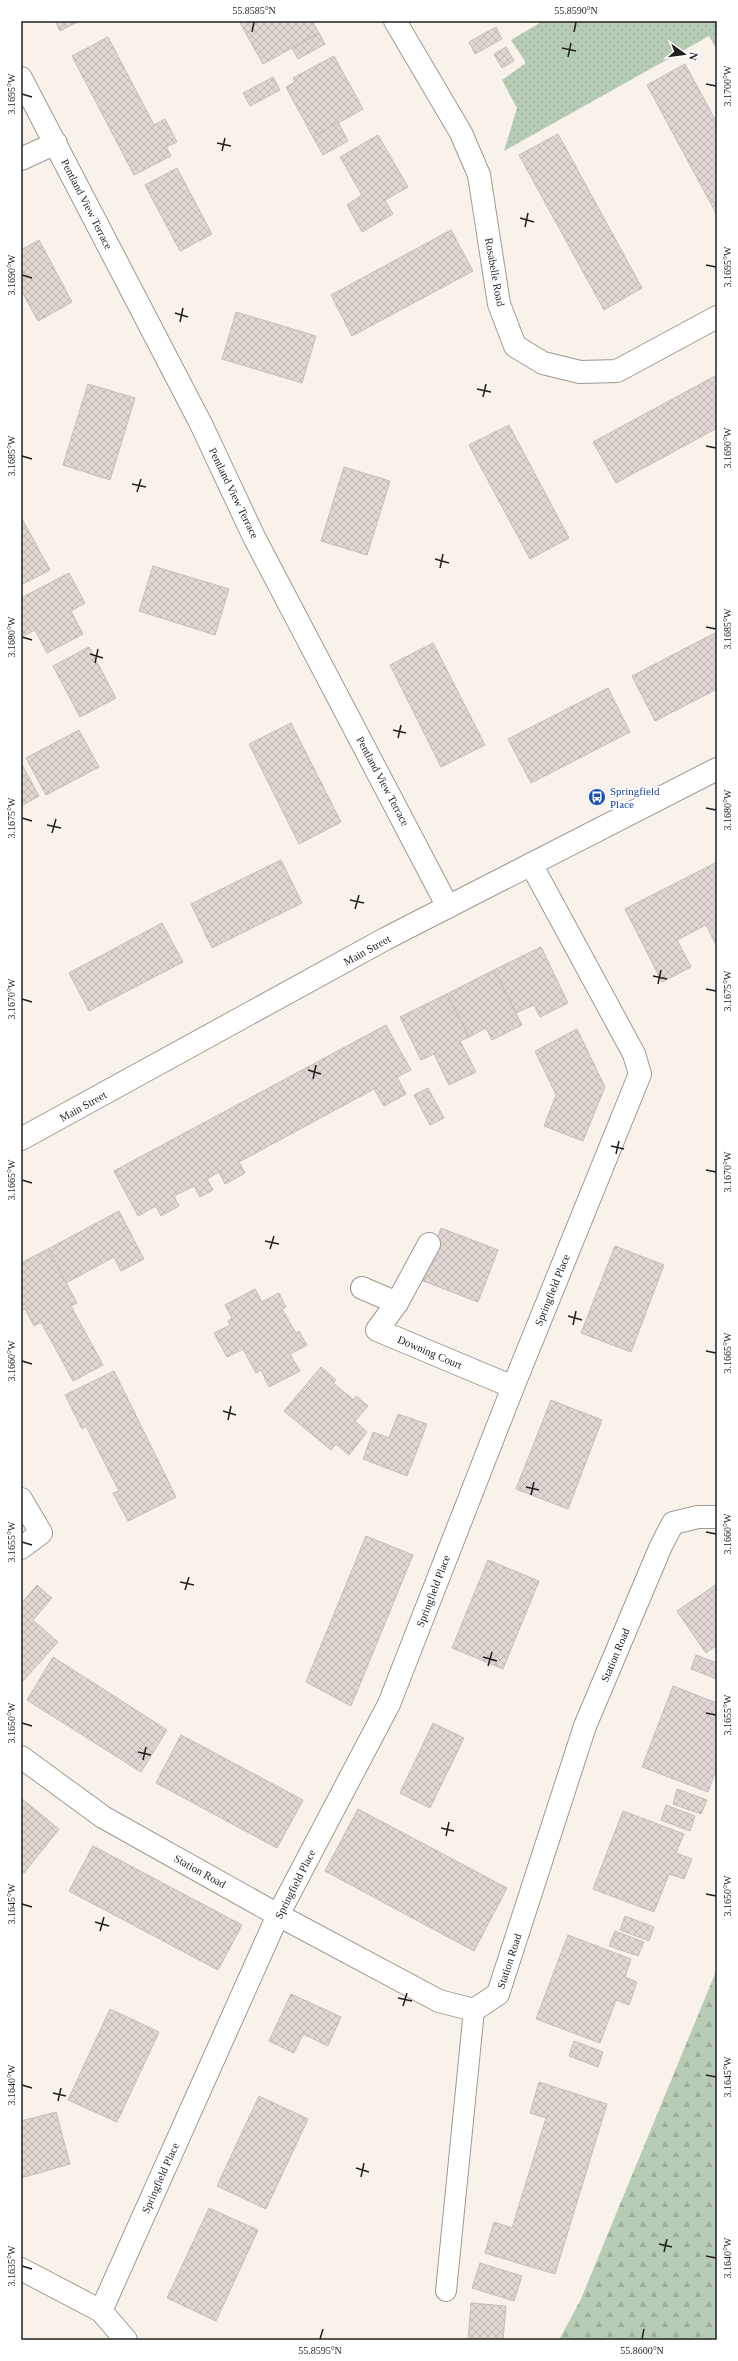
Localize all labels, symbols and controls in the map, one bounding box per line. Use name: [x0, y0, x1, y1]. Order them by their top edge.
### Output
text: 55.8585°N: [232, 5, 276, 16]
text: 55.8590°N: [554, 5, 598, 16]
north arrow: [664, 34, 704, 74]
text: N: [687, 51, 700, 62]
text: 3.1700°W: [722, 65, 733, 106]
text: 3.1695°W: [6, 73, 17, 114]
street label: Pentland View Terrace: [59, 157, 115, 251]
street label: Rosabelle Road: [483, 237, 507, 308]
text: 3.1695°W: [722, 246, 733, 287]
text: 3.1690°W: [6, 254, 17, 295]
text: 3.1690°W: [722, 427, 733, 468]
text: 3.1685°W: [6, 435, 17, 476]
street label: Pentland View Terrace: [207, 446, 261, 540]
text: 3.1685°W: [722, 608, 733, 649]
text: 3.1680°W: [6, 616, 17, 657]
street label: Pentland View Terrace: [354, 734, 412, 828]
place label: Springfield Place: [610, 785, 660, 810]
bus stop icon: Springfield Place: [587, 787, 607, 807]
text: 3.1680°W: [722, 789, 733, 830]
text: 3.1675°W: [6, 797, 17, 838]
street label: Main Street: [342, 932, 392, 968]
text: 3.1675°W: [722, 970, 733, 1011]
text: 3.1670°W: [6, 978, 17, 1019]
street label: Main Street: [58, 1088, 108, 1124]
text: 3.1670°W: [722, 1151, 733, 1192]
text: 3.1665°W: [6, 1159, 17, 1200]
street label: Springfield Place: [532, 1252, 572, 1328]
text: 3.1665°W: [722, 1332, 733, 1373]
street label: Downing Court: [396, 1333, 464, 1371]
text: 3.1660°W: [6, 1340, 17, 1381]
text: 3.1660°W: [722, 1513, 733, 1554]
text: 3.1655°W: [6, 1521, 17, 1562]
street label: Springfield Place: [414, 1553, 452, 1629]
street label: Station Road: [598, 1626, 632, 1684]
text: 3.1655°W: [722, 1694, 733, 1735]
text: 3.1650°W: [6, 1702, 17, 1743]
street label: Springfield Place: [272, 1847, 318, 1921]
street label: Station Road: [172, 1852, 228, 1890]
text: 3.1650°W: [722, 1875, 733, 1916]
text: 3.1645°W: [6, 1883, 17, 1924]
street label: Station Road: [494, 1932, 524, 1990]
text: 3.1645°W: [722, 2056, 733, 2097]
text: 3.1640°W: [6, 2064, 17, 2105]
street label: Springfield Place: [139, 2141, 181, 2215]
text: 3.1640°W: [722, 2237, 733, 2278]
text: 3.1635°W: [6, 2245, 17, 2286]
text: 55.8595°N: [298, 2345, 342, 2356]
text: 55.8600°N: [620, 2345, 664, 2356]

